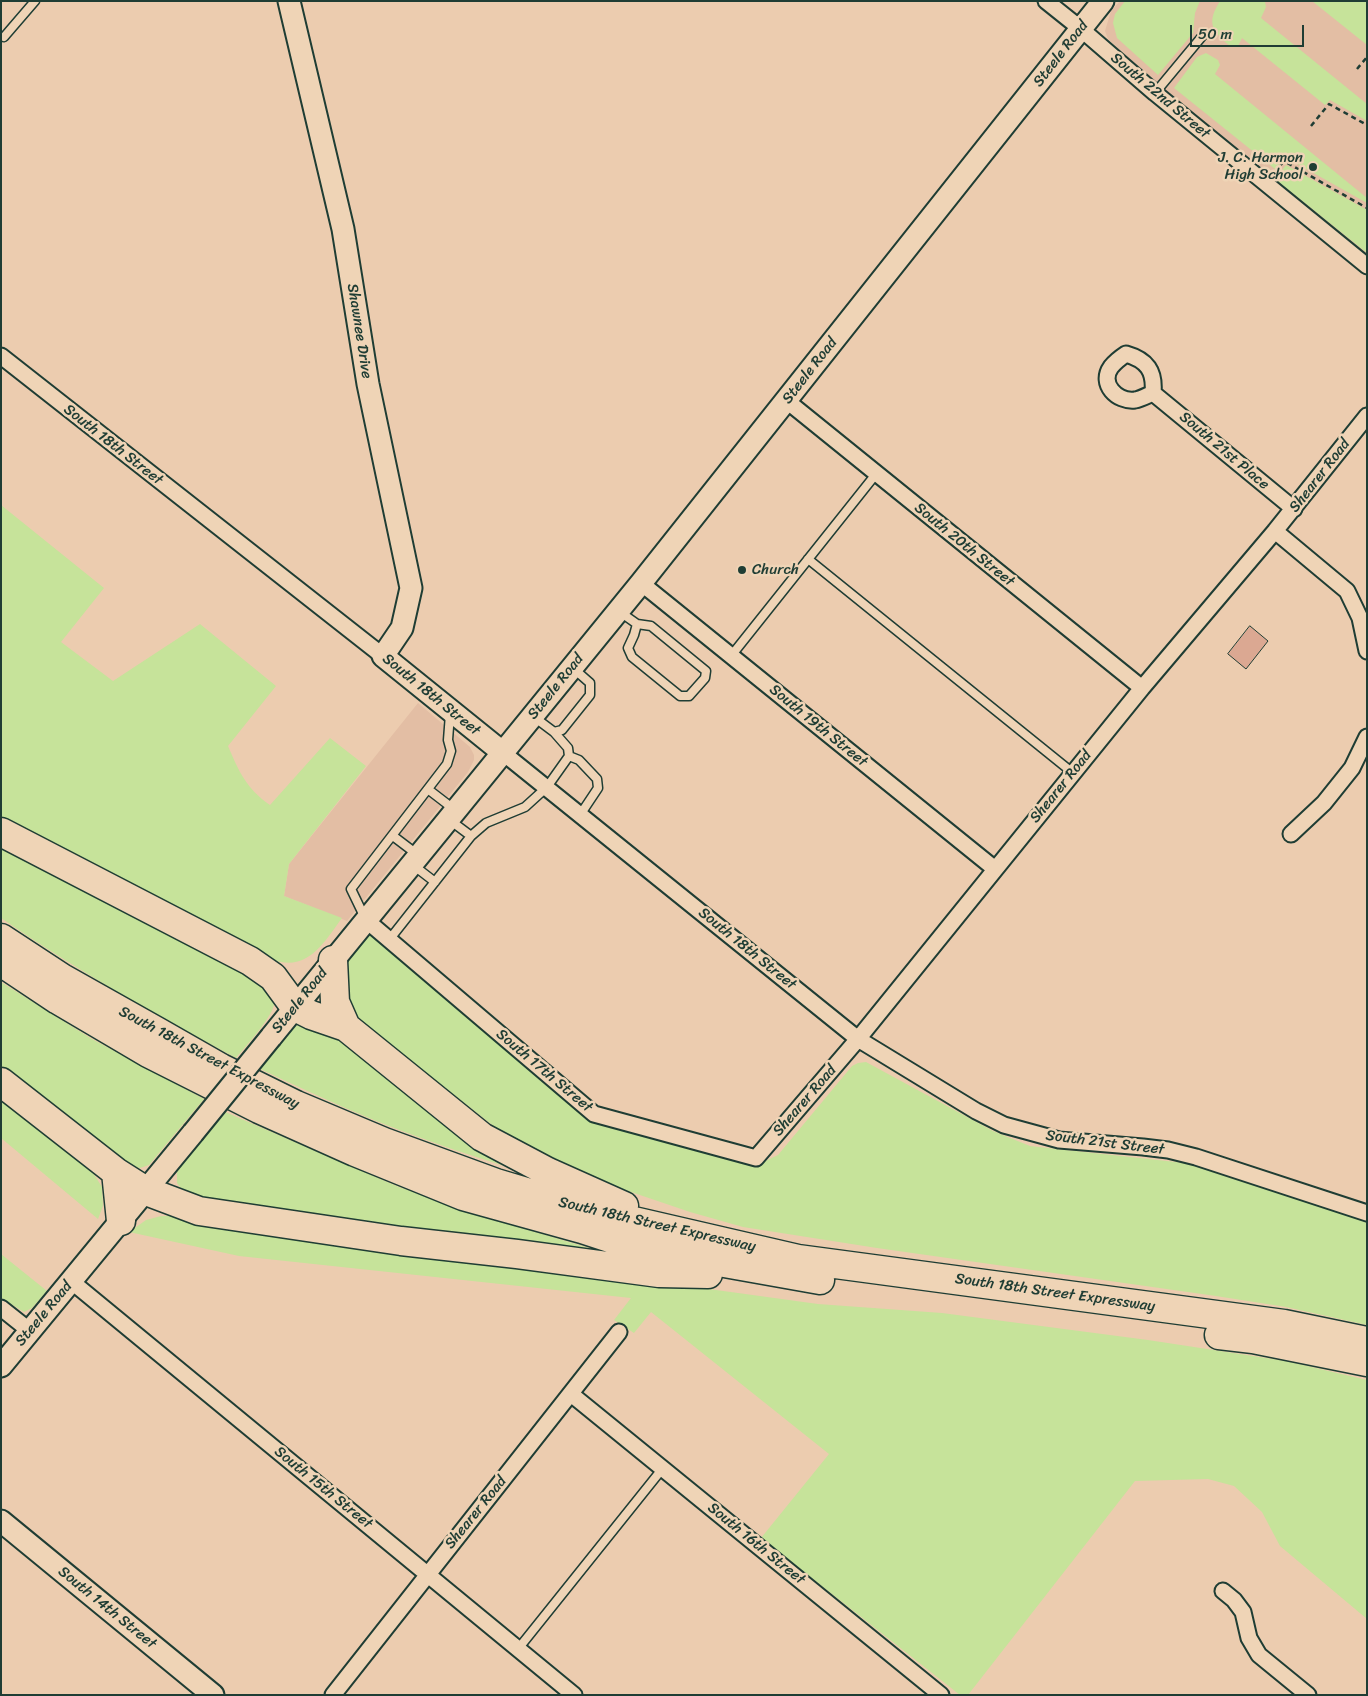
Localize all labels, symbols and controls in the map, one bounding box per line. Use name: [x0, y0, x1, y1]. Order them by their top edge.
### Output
scale bar: [1193, 15, 1307, 47]
street label: Steele Road: [1030, 17, 1092, 91]
text: 50 m: [1198, 21, 1232, 47]
street label: South 22nd Street: [1107, 49, 1213, 143]
place label: J. C. Harmon High School: [1218, 149, 1303, 184]
marker: J. C. Harmon High School: [1307, 161, 1319, 173]
street label: Shawnee Drive: [343, 282, 375, 380]
street label: Steele Road: [779, 334, 841, 408]
street label: South 18th Street: [60, 401, 166, 489]
street label: South 21st Place: [1175, 408, 1273, 494]
street label: Shearer Road: [1286, 436, 1354, 516]
street label: South 20th Street: [910, 499, 1018, 591]
place label: Church: [752, 561, 799, 579]
marker: Church: [736, 564, 748, 576]
street label: South 18th Street: [378, 650, 484, 740]
street label: Steele Road: [524, 651, 588, 723]
street label: South 19th Street: [765, 681, 871, 771]
street label: Shearer Road: [1026, 747, 1096, 827]
street label: South 18th Street: [694, 904, 800, 994]
street label: Steele Road: [268, 965, 332, 1037]
street label: South 18th Street Expressway: [116, 1003, 302, 1113]
street label: South 17th Street: [492, 1025, 596, 1117]
street label: Shearer Road: [769, 1062, 841, 1140]
street label: South 21st Street: [1045, 1127, 1165, 1159]
street label: South 18th Street Expressway: [557, 1194, 757, 1256]
street label: South 18th Street Expressway: [954, 1270, 1156, 1316]
street label: Steele Road: [12, 1278, 76, 1350]
street label: South 15th Street: [270, 1443, 376, 1533]
street label: Shearer Road: [441, 1473, 511, 1553]
street label: South 16th Street: [704, 1499, 808, 1589]
street label: South 14th Street: [54, 1563, 160, 1653]

